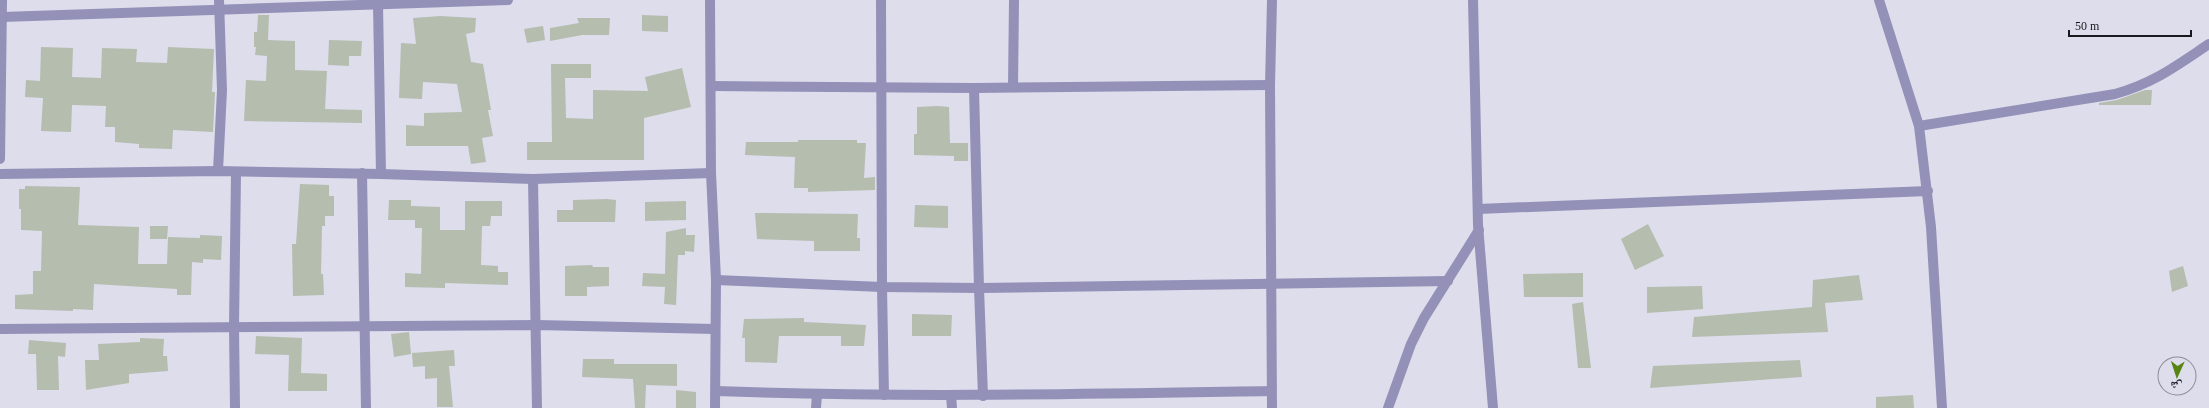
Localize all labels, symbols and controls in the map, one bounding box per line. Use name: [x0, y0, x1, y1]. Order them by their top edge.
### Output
scale bar: [2069, 12, 2191, 38]
text: 50 m: [2075, 19, 2100, 33]
north arrow: [2157, 356, 2197, 396]
text: ش: [2170, 378, 2183, 392]

